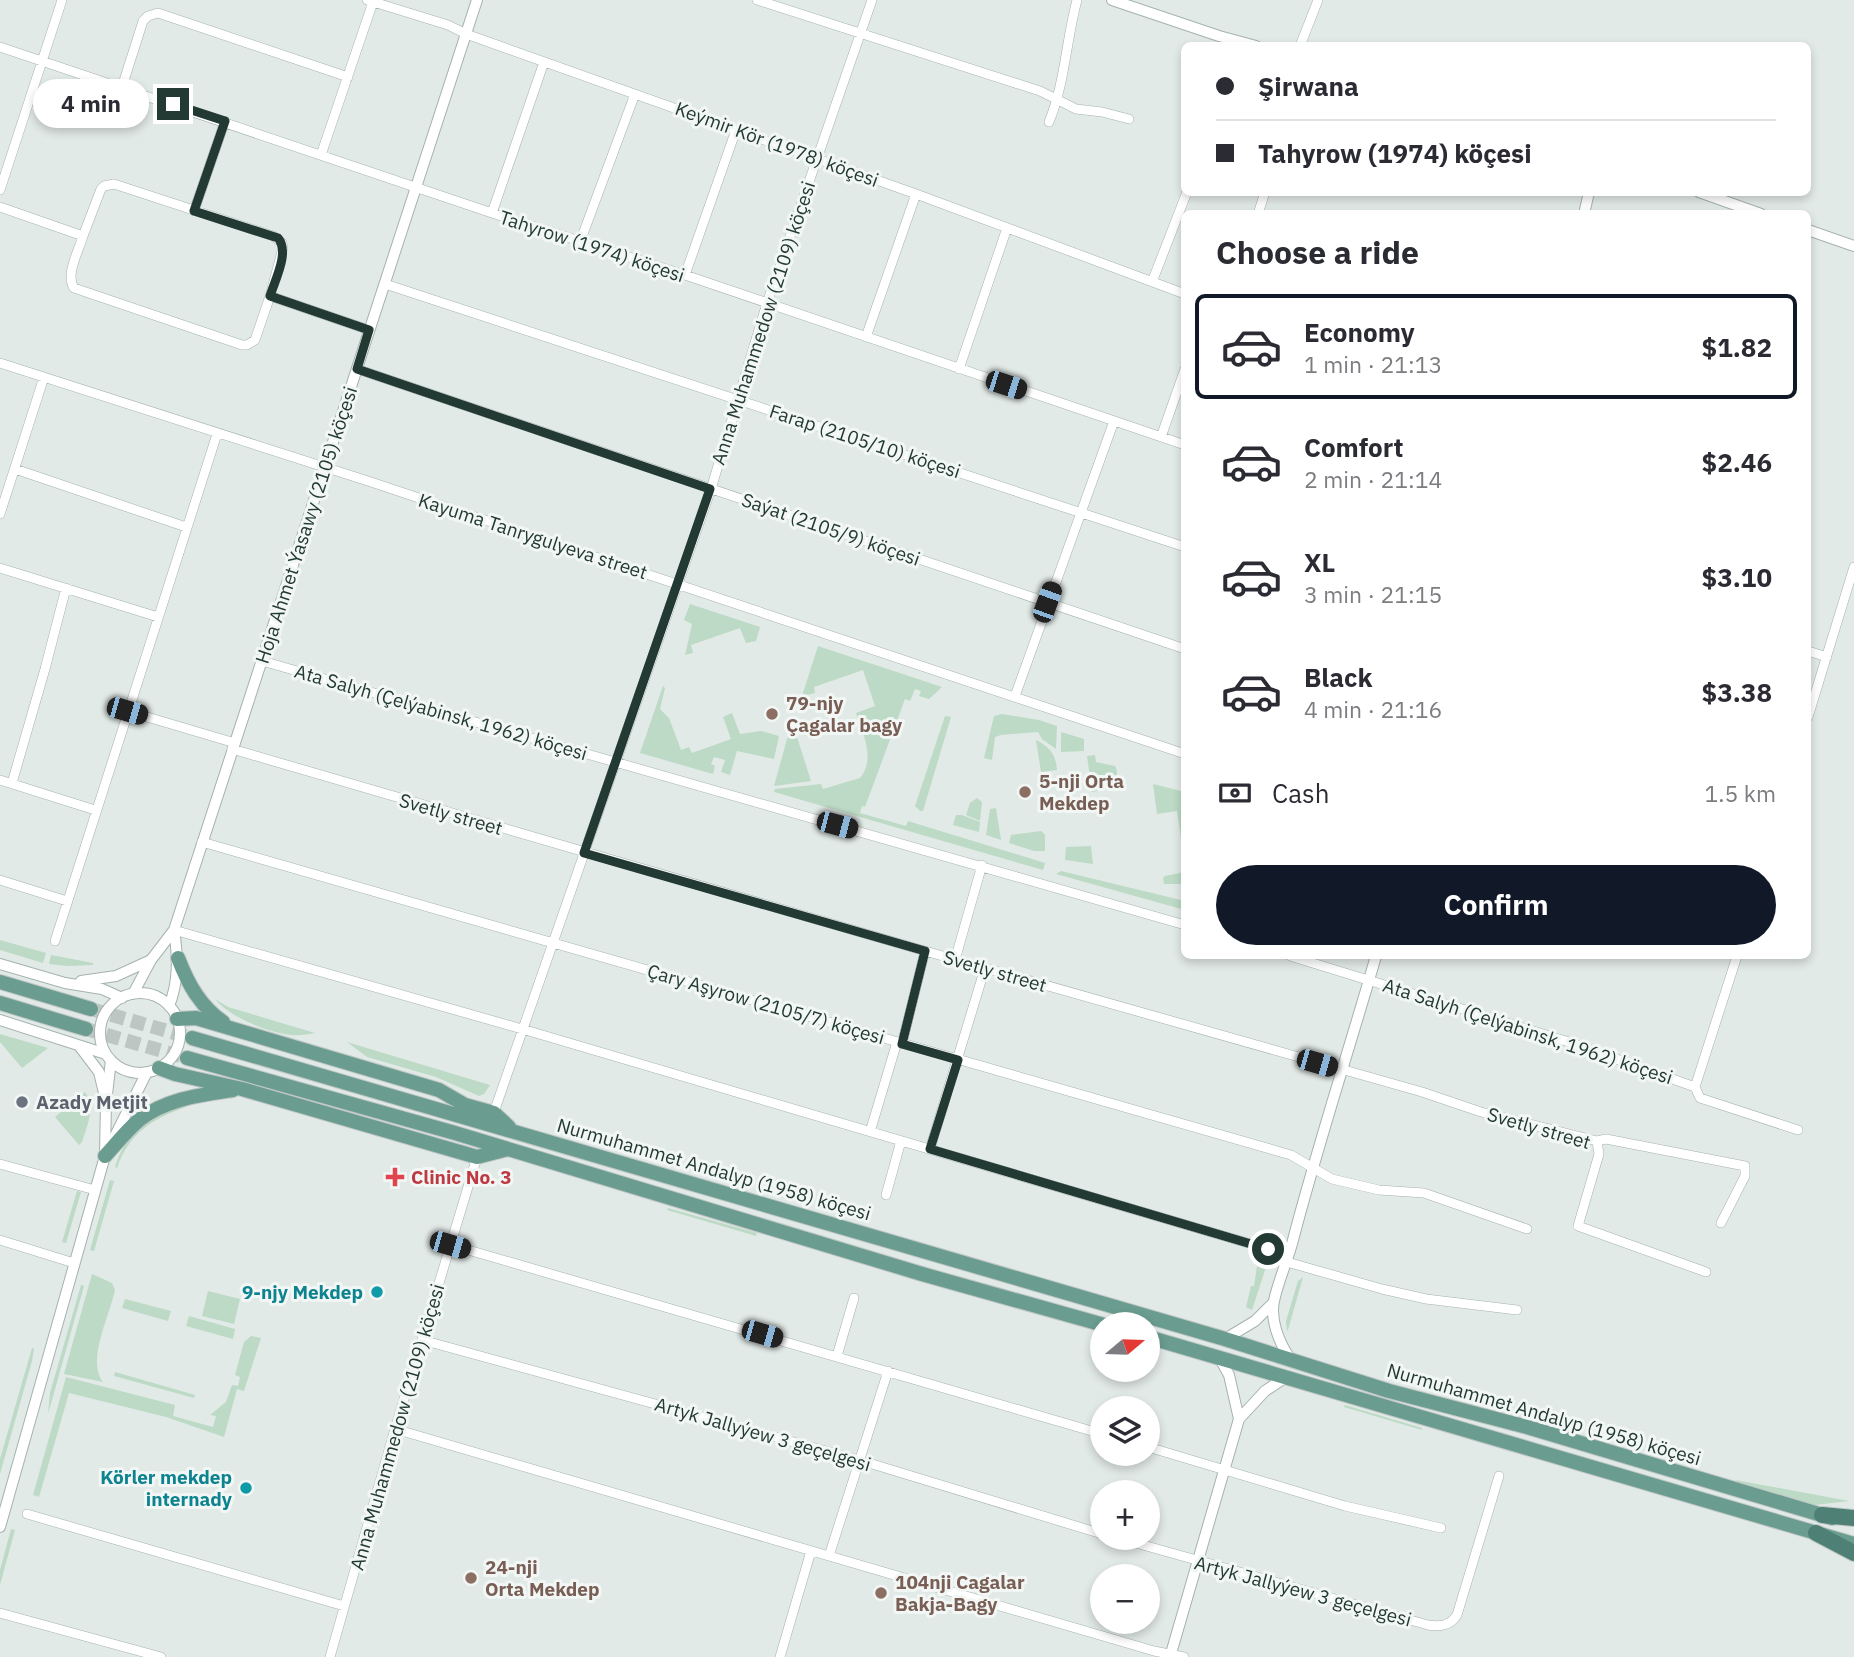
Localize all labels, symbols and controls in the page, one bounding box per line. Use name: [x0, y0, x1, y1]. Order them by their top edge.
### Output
text: Şirwana: [1258, 69, 1359, 103]
callout: 4 min: [33, 80, 148, 128]
text: 4 min: [61, 88, 121, 118]
route end: [157, 88, 189, 120]
street label: Keýmir Kör (1978) köçesi: [672, 96, 882, 192]
text: Tahyrow (1974) köçesi: [1258, 136, 1532, 170]
street label: Anna Muhammedow (2109) köçesi: [706, 178, 820, 468]
street label: Tahyrow (1974) köçesi: [496, 205, 688, 287]
text: Choose a ride: [1216, 231, 1419, 273]
icon: car: [1220, 315, 1283, 378]
text: Economy: [1304, 315, 1415, 349]
text: $1.82: [1702, 330, 1772, 364]
text: 1 min · 21:13: [1304, 349, 1442, 379]
car: [983, 369, 1030, 401]
street label: Hoja Ahmet Ýasawy (2105) köçesi: [250, 383, 362, 667]
street label: Farap (2105/10) köçesi: [766, 399, 964, 483]
icon: car: [1220, 430, 1283, 493]
text: Comfort: [1304, 430, 1403, 464]
text: $2.46: [1702, 445, 1772, 479]
text: 2 min · 21:14: [1304, 464, 1442, 494]
street label: Saýat (2105/9) köçesi: [739, 487, 923, 571]
street label: Kayuma Tanrygulyeva street: [416, 488, 650, 584]
icon: car: [1220, 545, 1283, 608]
text: XL: [1304, 545, 1335, 579]
text: $3.10: [1702, 560, 1772, 594]
car: [1030, 579, 1065, 625]
text: 3 min · 21:15: [1304, 579, 1442, 609]
street label: Ata Salyh (Çelýabinsk, 1962) köçesi: [292, 659, 590, 765]
icon: car: [1220, 660, 1283, 723]
text: Black: [1304, 660, 1372, 694]
text: $3.38: [1702, 675, 1772, 709]
place label: 79-njy Çagalar bagy: [786, 691, 903, 737]
text: 4 min · 21:16: [1304, 694, 1442, 724]
car: [104, 695, 151, 727]
marker: 79-njy Çagalar bagy: [764, 706, 780, 722]
place label: 5-nji Orta Mekdep: [1039, 769, 1124, 815]
icon: cash: [1216, 774, 1254, 812]
text: Cash: [1272, 776, 1329, 810]
text: 1.5 km: [1705, 778, 1776, 808]
marker: 5-nji Orta Mekdep: [1017, 784, 1033, 800]
street label: Svetly street: [397, 788, 505, 840]
car: [814, 809, 861, 841]
button: Confirm: [1216, 865, 1776, 945]
street label: Svetly street: [941, 945, 1049, 997]
street label: Çary Aşyrow (2105/7) köçesi: [645, 959, 887, 1049]
street label: Ata Salyh (Çelýabinsk, 1962) köçesi: [1380, 973, 1676, 1089]
car: [1294, 1047, 1341, 1079]
place label: Azady Metjit: [36, 1090, 148, 1114]
marker: Azady Metjit: [14, 1094, 30, 1110]
street label: Svetly street: [1485, 1102, 1593, 1154]
street label: Nurmuhammet Andalyp (1958) köçesi: [554, 1113, 874, 1225]
place label: Clinic No. 3: [411, 1165, 512, 1189]
marker: Clinic No. 3: [385, 1167, 405, 1187]
car: [427, 1229, 474, 1261]
route start: [1252, 1233, 1284, 1265]
place label: 9-njy Mekdep: [242, 1280, 363, 1304]
street label: Anna Muhammedow (2109) köçesi: [345, 1281, 449, 1573]
marker: 9-njy Mekdep: [369, 1284, 385, 1300]
north arrow: [1090, 1312, 1160, 1382]
map controls: [1090, 1312, 1160, 1634]
car: [739, 1318, 786, 1350]
street label: Nurmuhammet Andalyp (1958) köçesi: [1384, 1358, 1704, 1470]
street label: Artyk Jallyýew 3 geçelgesi: [652, 1392, 874, 1476]
button: layers: [1090, 1396, 1160, 1466]
place label: Körler mekdep internady: [100, 1465, 233, 1511]
marker: Körler mekdep internady: [238, 1480, 254, 1496]
button: +: [1090, 1480, 1160, 1550]
street label: Artyk Jallyýew 3 geçelgesi: [1192, 1550, 1414, 1632]
place label: 24-nji Orta Mekdep: [485, 1555, 600, 1601]
button: −: [1090, 1564, 1160, 1634]
marker: 24-nji Orta Mekdep: [463, 1570, 479, 1586]
place label: 104nji Cagalar Bakja-Bagy: [895, 1570, 1025, 1616]
marker: 104nji Cagalar Bakja-Bagy: [873, 1585, 889, 1601]

